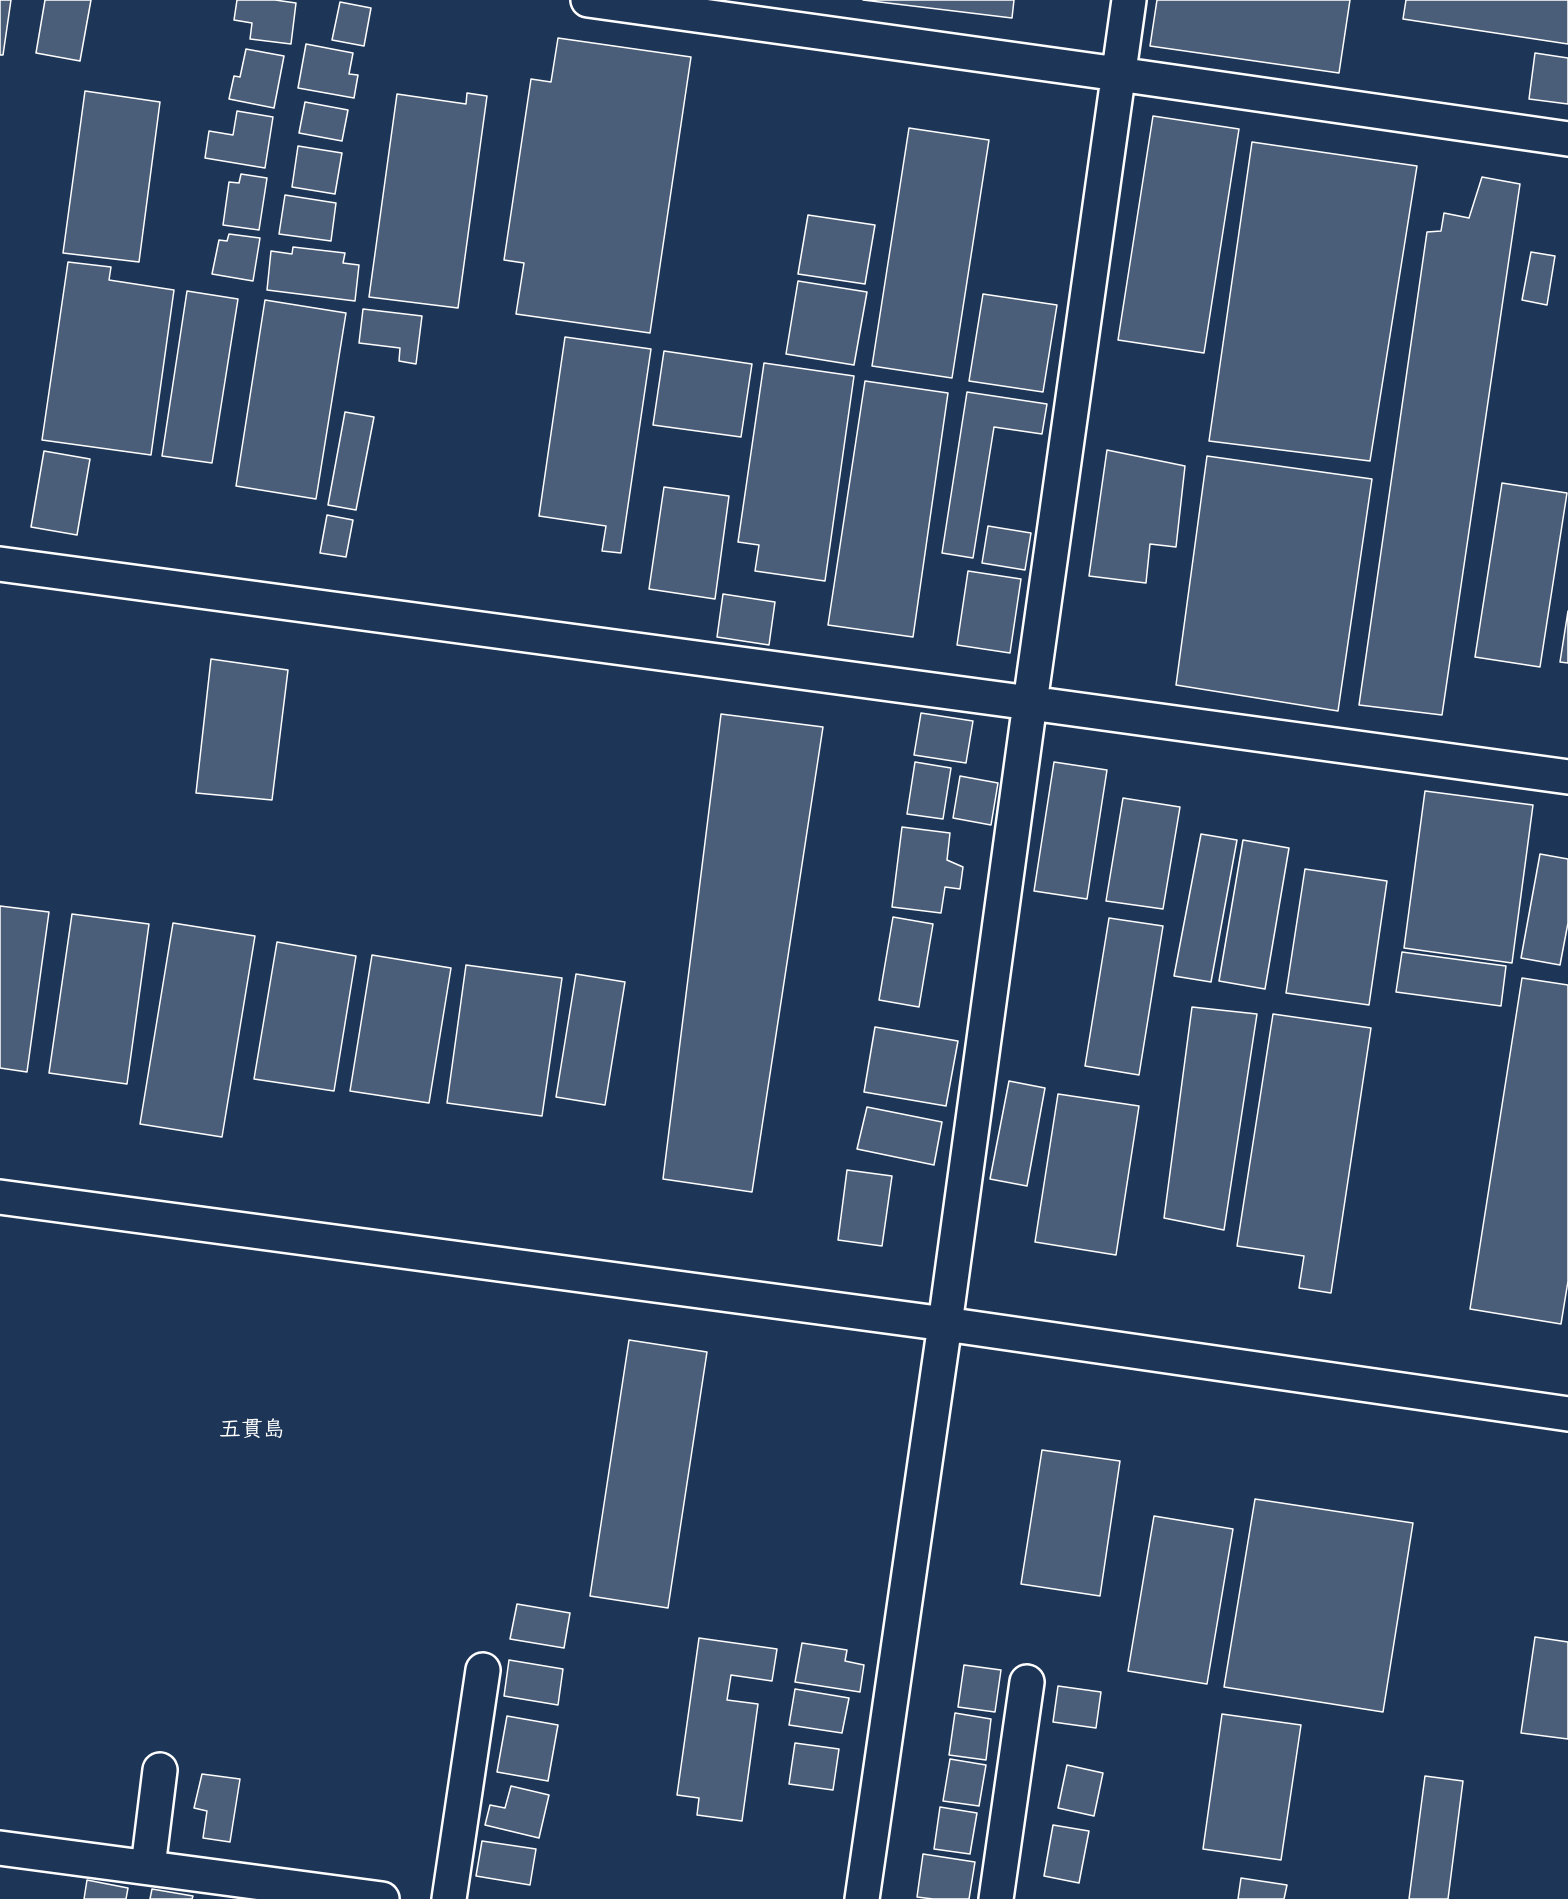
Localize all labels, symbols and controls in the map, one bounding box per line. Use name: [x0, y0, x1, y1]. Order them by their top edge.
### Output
district label: 五貫島: [219, 1417, 285, 1443]

